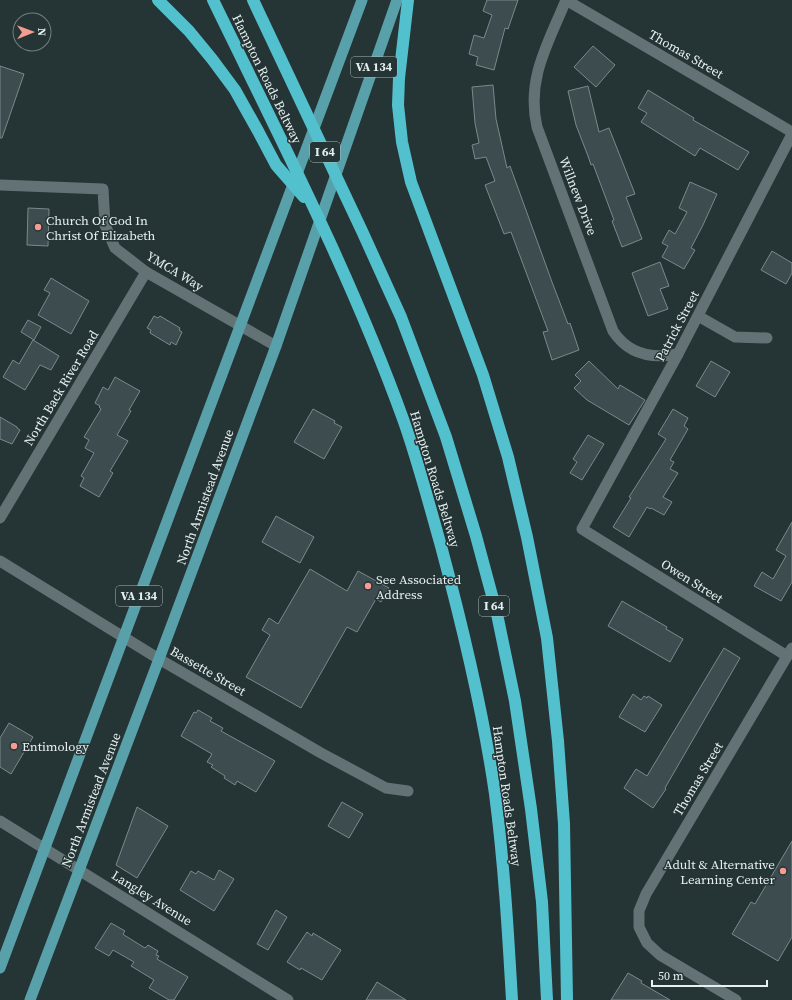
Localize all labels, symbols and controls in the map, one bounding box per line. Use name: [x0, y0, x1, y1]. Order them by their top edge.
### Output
north arrow: [12, 12, 52, 52]
street label: Hampton Roads Beltway: [228, 12, 306, 147]
street label: Thomas Street: [646, 26, 727, 83]
text: N: [34, 28, 49, 36]
road number: VA 134: [351, 57, 397, 77]
road number: I 64: [310, 142, 340, 162]
street label: Willnew Drive: [555, 154, 601, 238]
place label: Church Of God In Christ Of Elizabeth: [46, 212, 156, 244]
marker: Church Of God In Christ Of Elizabeth: [33, 222, 43, 232]
street label: YMCA Way: [143, 247, 207, 295]
street label: Patrick Street: [651, 287, 703, 364]
street label: North Back River Road: [20, 327, 102, 449]
street label: Hampton Roads Beltway: [406, 409, 464, 550]
street label: North Armistead Avenue: [173, 427, 238, 567]
street label: Owen Street: [658, 555, 727, 607]
place label: See Associated Address: [376, 571, 462, 603]
marker: See Associated Address: [363, 581, 373, 591]
road number: VA 134: [116, 586, 162, 606]
road number: I 64: [479, 596, 509, 616]
street label: Bassette Street: [167, 643, 250, 700]
street label: Hampton Roads Beltway: [489, 725, 525, 868]
street label: North Armistead Avenue: [57, 730, 125, 870]
place label: Entimology: [22, 738, 89, 755]
street label: Thomas Street: [669, 738, 727, 819]
marker: Entimology: [9, 741, 19, 751]
place label: Adult & Alternative Learning Center: [664, 856, 775, 888]
marker: Adult & Alternative Learning Center: [778, 866, 788, 876]
street label: Langley Avenue: [109, 867, 196, 930]
scale bar: [652, 962, 767, 988]
text: 50 m: [658, 968, 684, 984]

